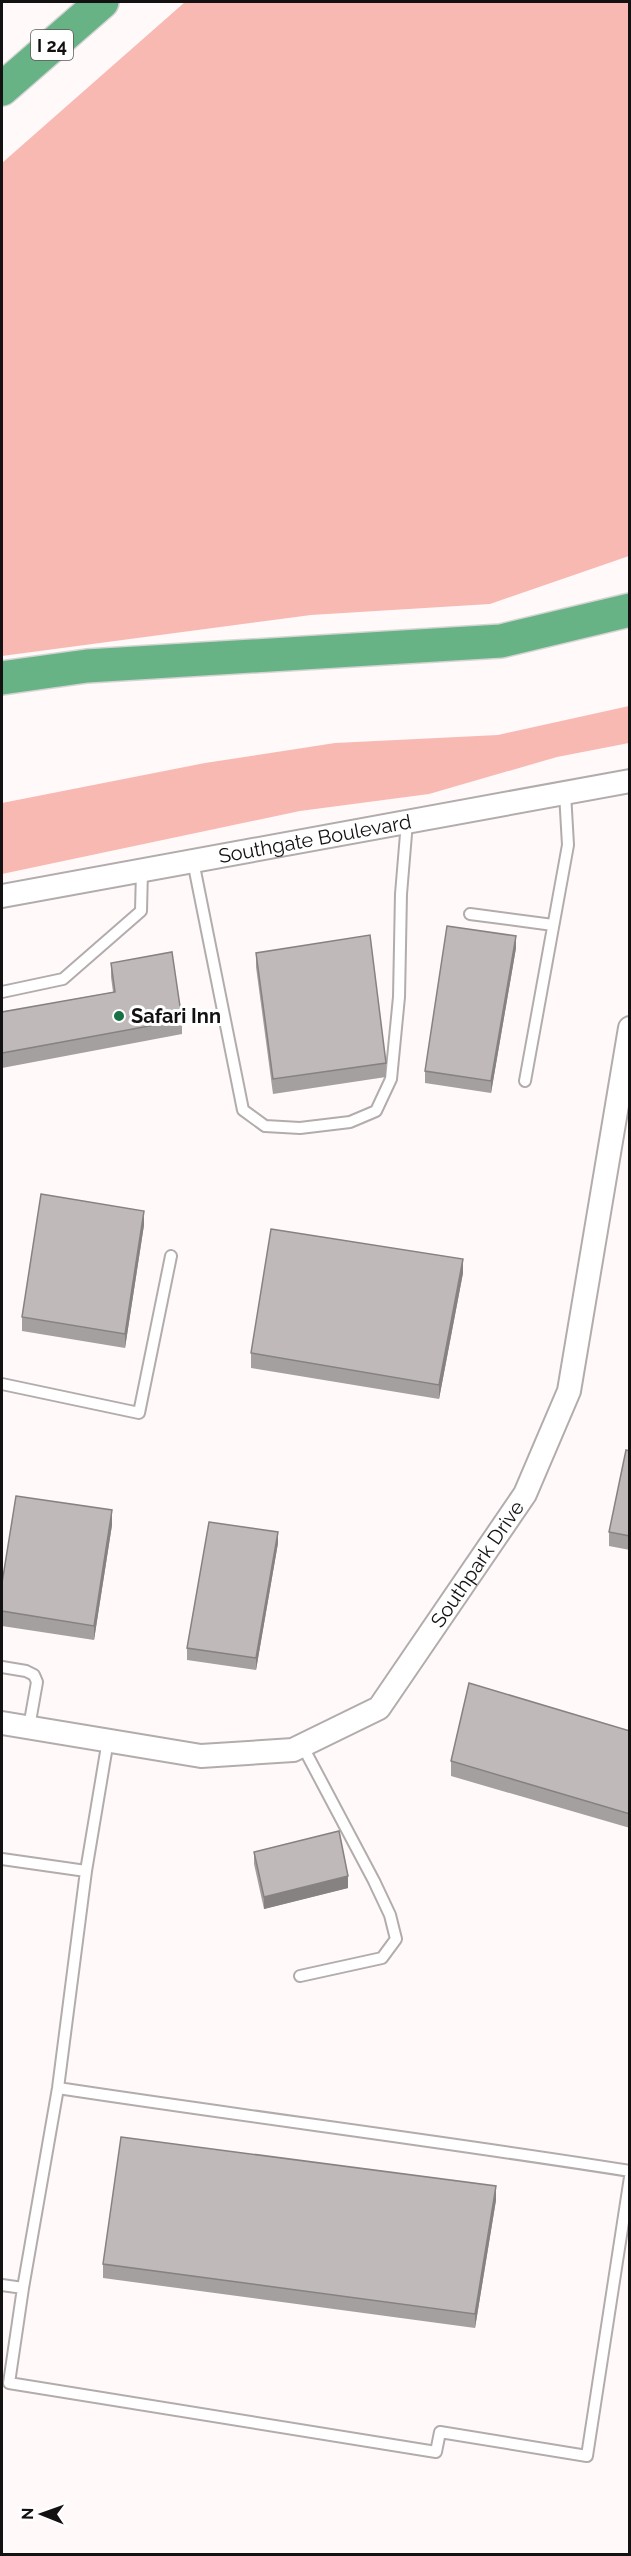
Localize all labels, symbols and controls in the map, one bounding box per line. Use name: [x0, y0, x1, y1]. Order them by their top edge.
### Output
road number: I 24: [31, 30, 73, 60]
street label: Southgate Boulevard: [217, 809, 413, 868]
place label: Safari Inn: [131, 1004, 221, 1028]
marker: Safari Inn: [112, 1009, 126, 1023]
street label: Southpark Drive: [426, 1496, 529, 1632]
north arrow: [12, 2484, 72, 2544]
text: N: [18, 2507, 37, 2520]

